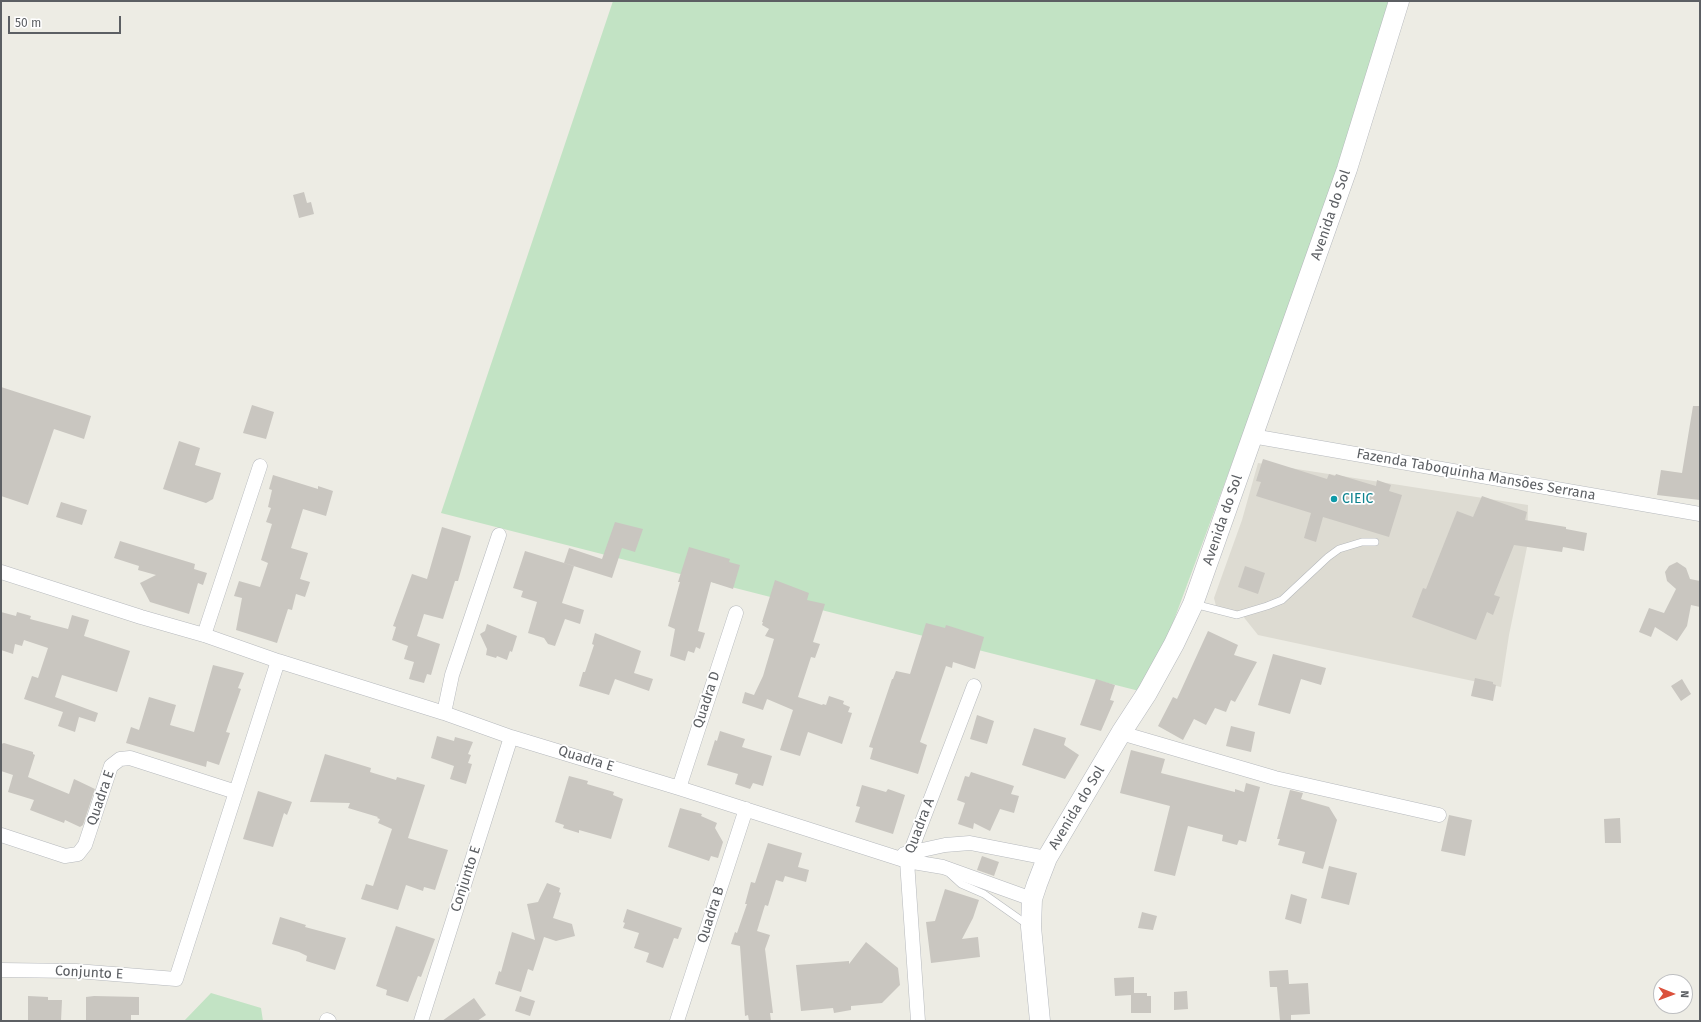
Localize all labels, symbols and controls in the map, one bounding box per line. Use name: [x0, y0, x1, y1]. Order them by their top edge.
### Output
scale bar: [10, 8, 123, 34]
text: 50 m: [15, 16, 41, 30]
street label: Avenida do Sol: [1308, 168, 1354, 262]
street label: Fazenda Taboquinha Mansões Serrana: [1355, 446, 1597, 504]
street label: Avenida do Sol: [1200, 473, 1246, 567]
place label: CIEIC: [1342, 491, 1373, 507]
marker: CIEIC: [1329, 494, 1339, 504]
street label: Quadra D: [690, 669, 724, 731]
street label: Quadra E: [556, 743, 616, 775]
street label: Avenida do Sol: [1045, 763, 1109, 853]
street label: Quadra E: [84, 768, 118, 828]
street label: Quadra A: [902, 796, 938, 856]
street label: Conjunto E: [447, 844, 485, 914]
street label: Quadra B: [694, 885, 728, 945]
street label: Conjunto E: [54, 963, 124, 983]
north arrow: [1653, 974, 1693, 1014]
text: N: [1678, 990, 1691, 998]

